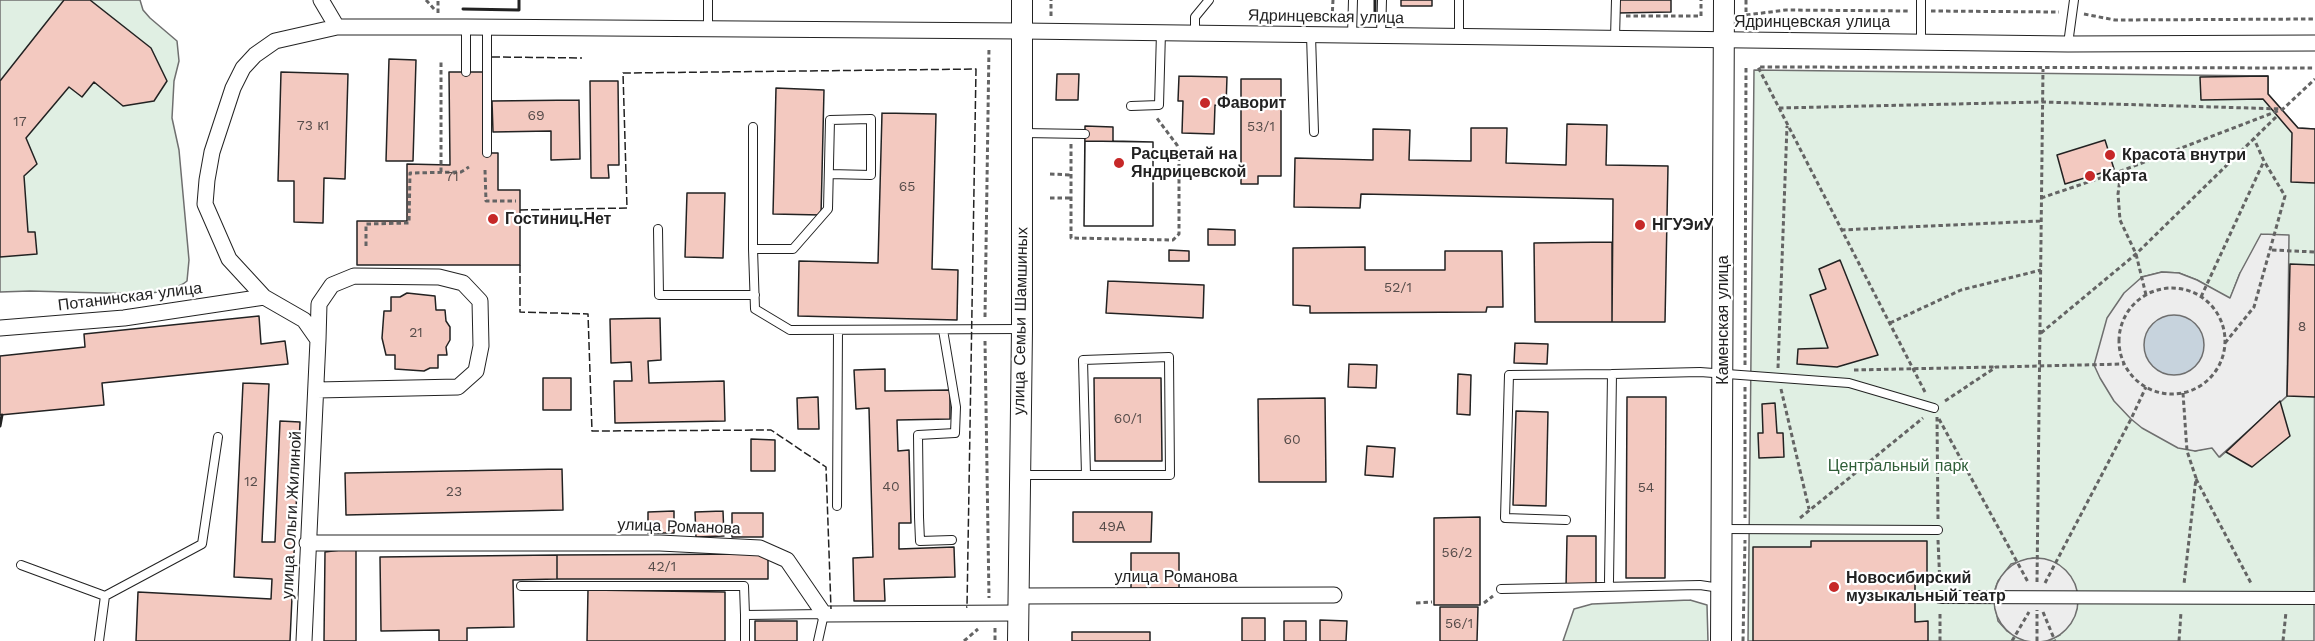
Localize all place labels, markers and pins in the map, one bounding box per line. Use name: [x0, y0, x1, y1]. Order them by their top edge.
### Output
place label: Фаворит: [1217, 93, 1286, 113]
marker: Фаворит: [1198, 96, 1212, 110]
place label: Расцветай на Яндрицевской: [1131, 144, 1246, 182]
place label: Красота внутри: [2122, 145, 2246, 165]
marker: Красота внутри: [2103, 148, 2117, 162]
marker: Расцветай на Яндрицевской: [1112, 156, 1126, 170]
place label: Карта: [2102, 166, 2147, 186]
marker: Карта: [2083, 169, 2097, 183]
place label: Гостиниц.Нет: [505, 209, 611, 229]
marker: Гостиниц.Нет: [486, 212, 500, 226]
place label: НГУЭиУ: [1652, 215, 1714, 235]
marker: НГУЭиУ: [1633, 218, 1647, 232]
place label: Новосибирский музыкальный театр: [1846, 568, 2006, 606]
marker: Новосибирский музыкальный театр: [1827, 580, 1841, 594]

